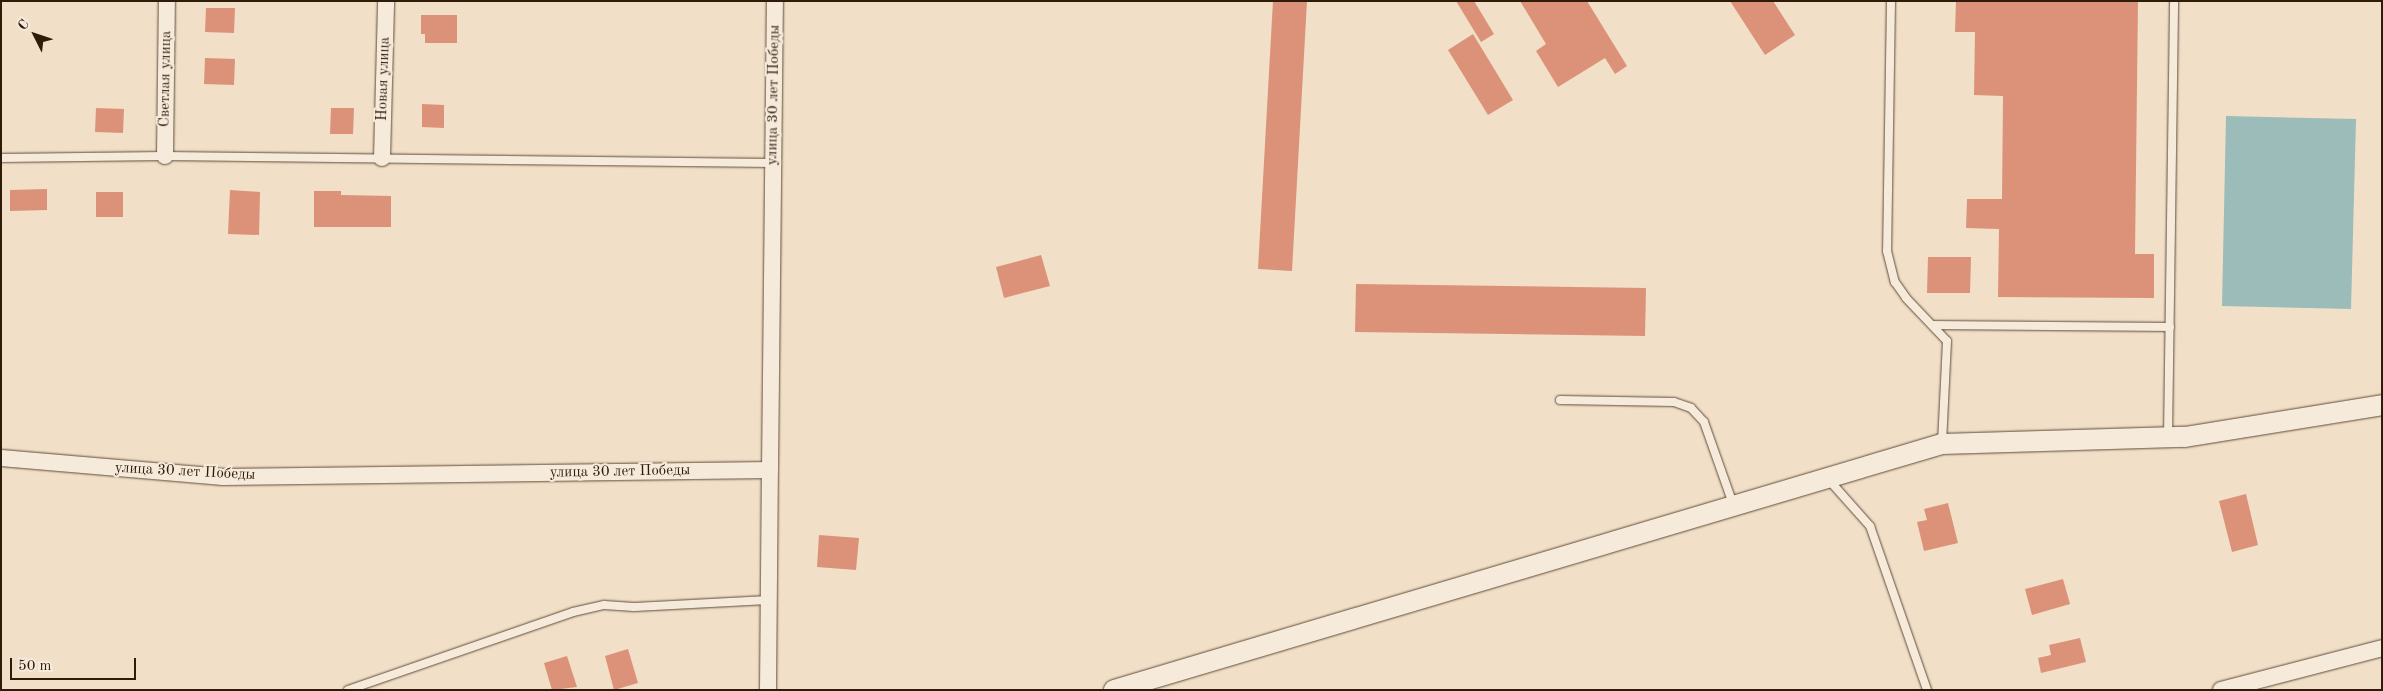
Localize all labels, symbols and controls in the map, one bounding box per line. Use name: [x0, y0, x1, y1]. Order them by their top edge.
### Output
north arrow: [10, 10, 60, 60]
text: С: [15, 17, 32, 33]
street label: улица 30 лет Победы: [764, 24, 784, 166]
street label: Светлая улица: [156, 31, 176, 127]
street label: Новая улица: [374, 37, 394, 121]
street label: улица 30 лет Победы: [114, 459, 256, 485]
street label: улица 30 лет Победы: [549, 462, 691, 482]
scale bar: [12, 648, 139, 680]
text: 50 m: [18, 659, 52, 674]

